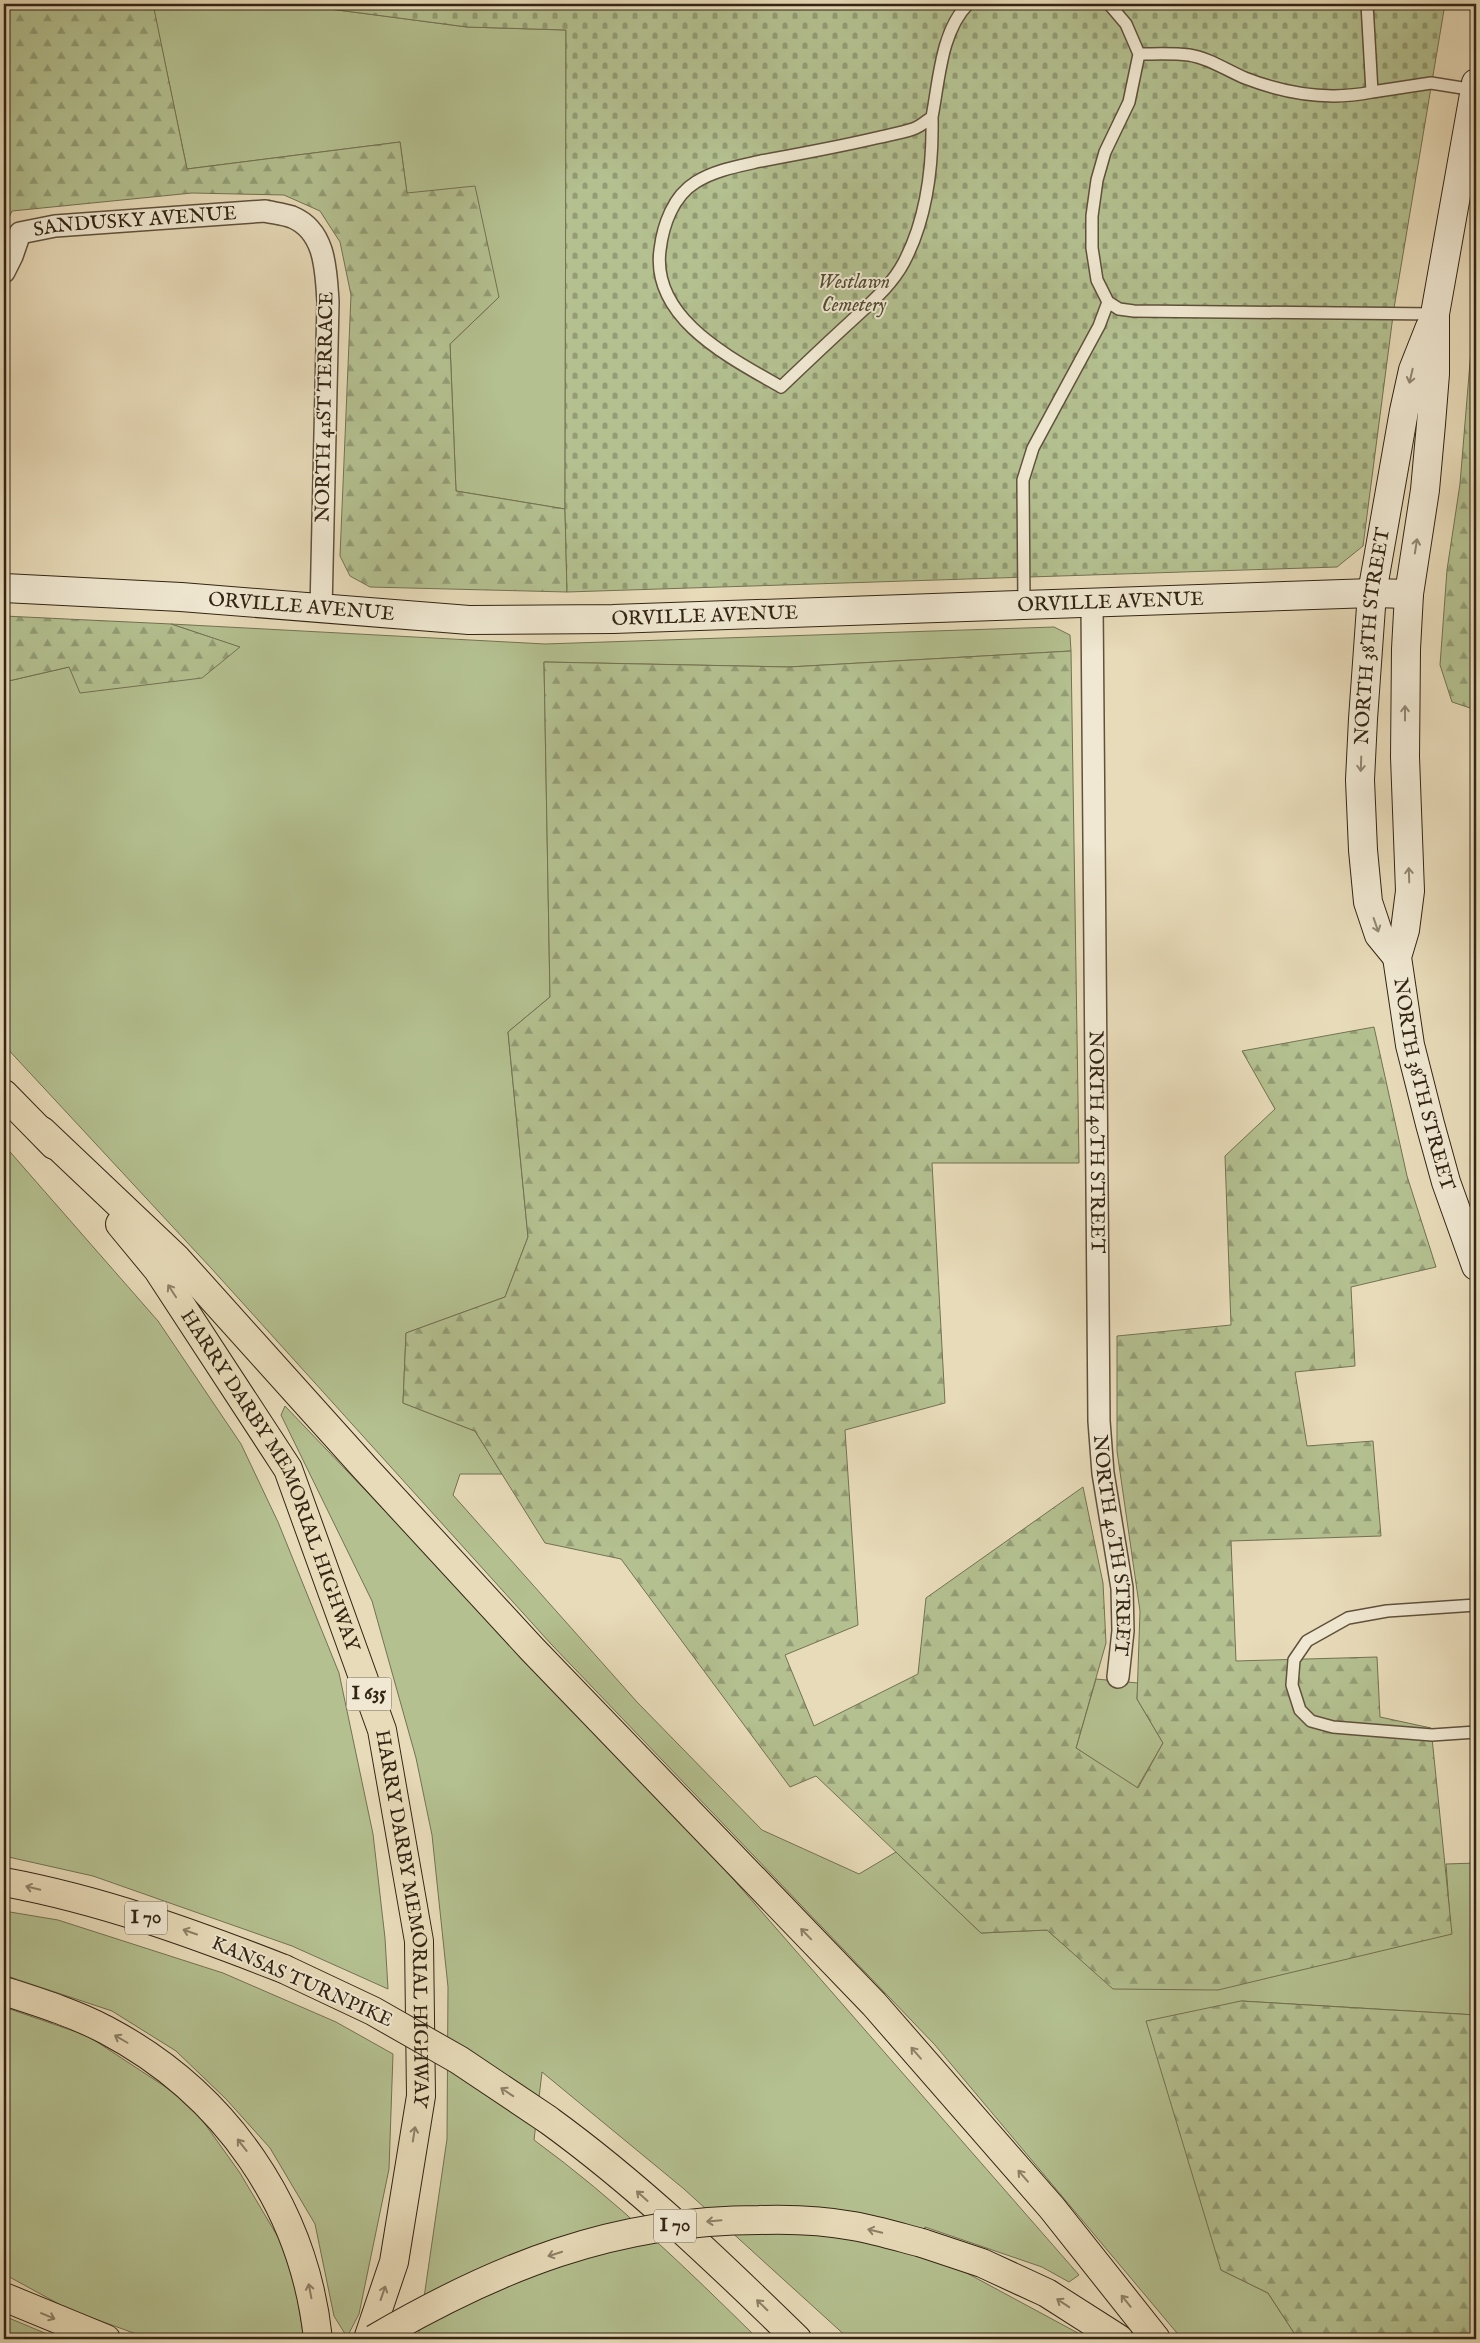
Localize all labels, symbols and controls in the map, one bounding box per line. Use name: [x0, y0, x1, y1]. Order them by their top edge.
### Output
street label: SANDUSKY AVENUE: [31, 201, 238, 243]
park label: Westlawn Cemetery: [818, 270, 890, 318]
street label: NORTH 41ST TERRACE: [310, 291, 340, 523]
one-way arrow: [1406, 368, 1415, 384]
street label: NORTH 38TH STREET: [1349, 525, 1396, 745]
one-way arrow: [1412, 538, 1422, 554]
street label: ORVILLE AVENUE: [1017, 586, 1204, 618]
street label: ORVILLE AVENUE: [207, 587, 396, 627]
street label: ORVILLE AVENUE: [611, 600, 799, 632]
one-way arrow: [1400, 705, 1410, 722]
one-way arrow: [1356, 756, 1366, 772]
one-way arrow: [1404, 867, 1414, 884]
one-way arrow: [1372, 917, 1381, 932]
street label: NORTH 38TH STREET: [1388, 976, 1461, 1195]
street label: NORTH 40TH STREET: [1083, 1031, 1110, 1254]
one-way arrow: [166, 1285, 176, 1299]
street label: HARRY DARBY MEMORIAL HIGHWAY: [175, 1305, 366, 1656]
street label: NORTH 40TH STREET: [1088, 1434, 1136, 1657]
road number: I 635: [346, 1678, 392, 1710]
street label: HARRY DARBY MEMORIAL HIGHWAY: [370, 1728, 434, 2111]
one-way arrow: [26, 1883, 42, 1892]
road number: I 70: [125, 1902, 167, 1935]
one-way arrow: [183, 1927, 198, 1936]
one-way arrow: [800, 1928, 812, 1940]
street label: KANSAS TURNPIKE: [207, 1931, 397, 2033]
one-way arrow: [114, 2033, 129, 2043]
one-way arrow: [911, 2047, 922, 2060]
one-way arrow: [500, 2087, 514, 2097]
one-way arrow: [410, 2126, 420, 2142]
one-way arrow: [237, 2139, 248, 2152]
one-way arrow: [1017, 2169, 1029, 2182]
one-way arrow: [636, 2190, 649, 2202]
road number: I 70: [654, 2210, 696, 2242]
one-way arrow: [706, 2217, 722, 2226]
one-way arrow: [868, 2226, 884, 2235]
one-way arrow: [548, 2249, 564, 2259]
one-way arrow: [305, 2284, 314, 2300]
one-way arrow: [379, 2286, 388, 2301]
one-way arrow: [1120, 2295, 1131, 2308]
one-way arrow: [1057, 2298, 1071, 2308]
one-way arrow: [756, 2299, 769, 2311]
one-way arrow: [40, 2312, 55, 2322]

